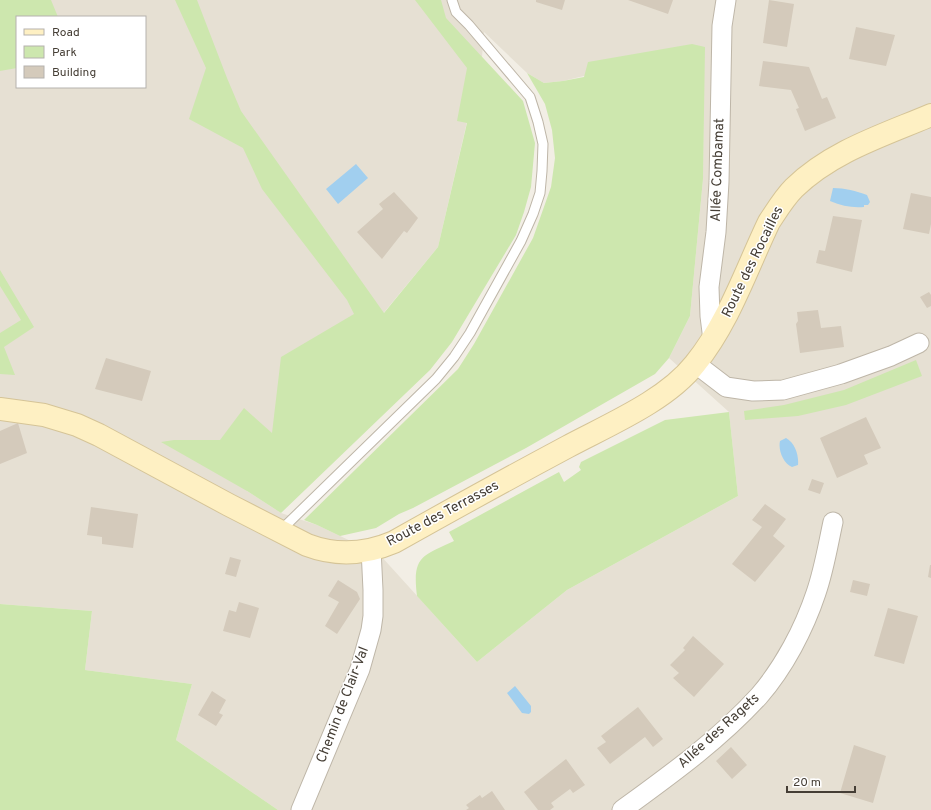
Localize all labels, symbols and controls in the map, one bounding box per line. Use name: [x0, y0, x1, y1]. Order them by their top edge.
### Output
legend: [16, 16, 146, 88]
text: Road: [52, 25, 80, 41]
text: Park: [52, 45, 77, 61]
text: Building: [52, 65, 96, 81]
street label: Allée Combamat: [708, 118, 728, 222]
street label: Route des Rocailles: [719, 204, 787, 320]
street label: Route des Terrasses: [384, 477, 502, 551]
street label: Chemin de Clair-Val: [313, 645, 373, 765]
street label: Allée des Ragets: [675, 690, 763, 772]
scale bar: [787, 768, 855, 794]
text: 20 m: [793, 775, 821, 791]

